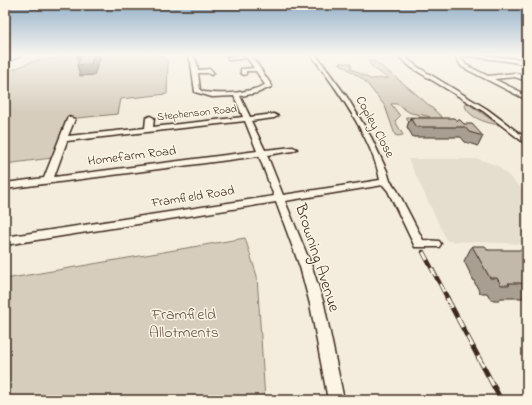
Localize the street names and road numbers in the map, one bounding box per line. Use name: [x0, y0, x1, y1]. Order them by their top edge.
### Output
street label: Copley Close: [350, 93, 399, 162]
street label: Stephenson Road: [156, 101, 238, 125]
street label: Homefarm Road: [87, 141, 178, 171]
street label: Framfield Road: [149, 181, 237, 213]
street label: Browning Avenue: [288, 200, 346, 316]

